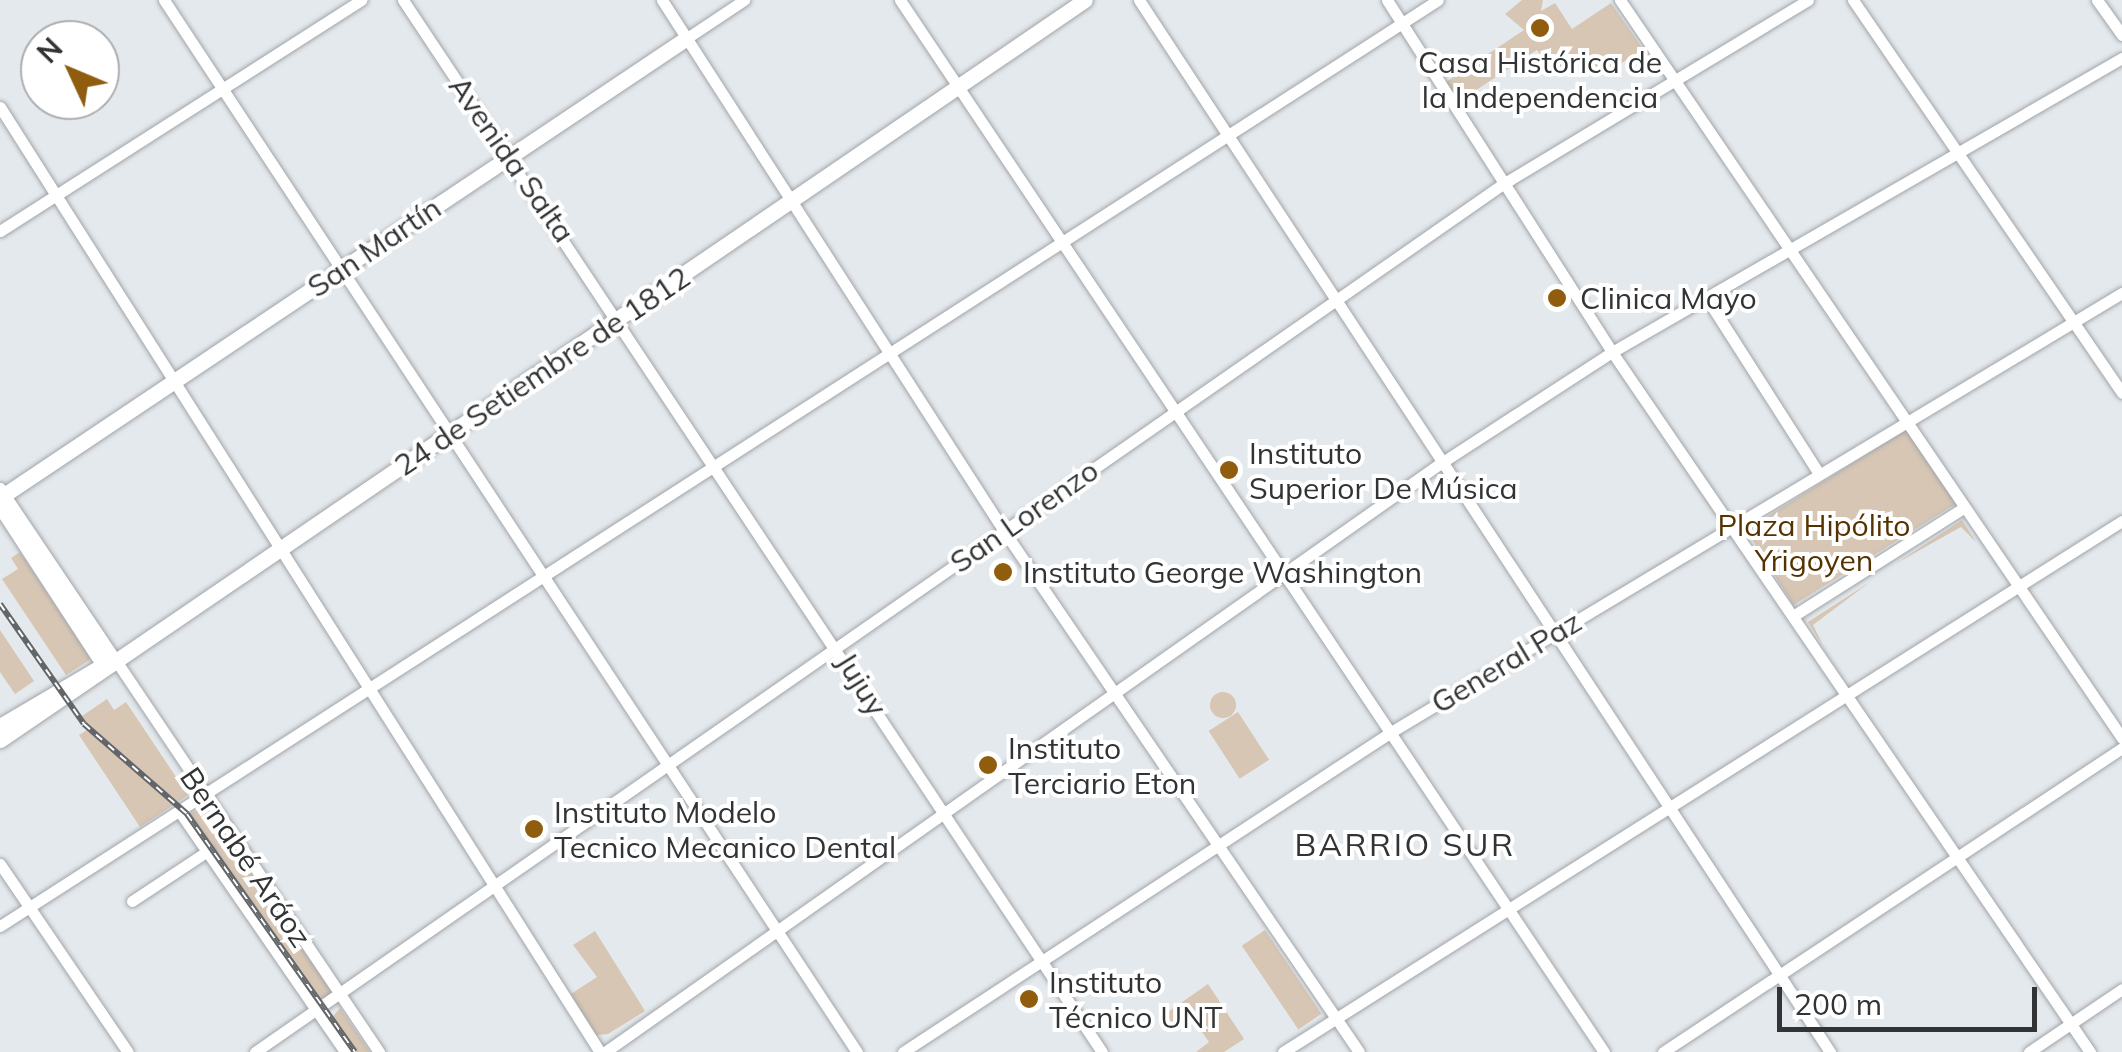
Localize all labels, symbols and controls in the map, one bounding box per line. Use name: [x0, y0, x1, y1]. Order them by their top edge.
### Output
marker: Casa Histórica de la Independencia: [1529, 17, 1551, 39]
north arrow: [20, 20, 120, 120]
text: N: [30, 30, 69, 70]
place label: Casa Histórica de la Independencia: [1418, 44, 1662, 114]
street label: Avenida Salta: [442, 69, 582, 249]
street label: San Martín: [301, 189, 447, 305]
street label: 24 de Setiembre de 1812: [388, 259, 696, 483]
place label: Clinica Mayo: [1580, 280, 1757, 316]
marker: Clinica Mayo: [1544, 285, 1570, 311]
place label: Instituto Superior De Música: [1249, 435, 1518, 506]
street label: San Lorenzo: [943, 452, 1105, 580]
marker: Instituto Superior De Música: [1218, 459, 1240, 481]
park label: Plaza Hipólito Yrigoyen: [1718, 507, 1910, 578]
place label: Instituto George Washington: [1023, 554, 1422, 590]
marker: Instituto George Washington: [992, 561, 1014, 583]
street label: General Paz: [1425, 603, 1587, 721]
street label: Jujuy: [829, 646, 895, 722]
place label: Instituto Terciario Eton: [1008, 730, 1196, 800]
marker: Instituto Terciario Eton: [977, 754, 999, 776]
street label: Bernabé Aráoz: [173, 760, 319, 954]
place label: Instituto Modelo Tecnico Mecanico Dental: [554, 794, 896, 864]
marker: Instituto Modelo Tecnico Mecanico Dental: [523, 818, 545, 840]
district label: BARRIO SUR: [1294, 825, 1516, 863]
place label: Instituto Técnico UNT: [1049, 964, 1223, 1034]
scale bar: [1782, 967, 2042, 1029]
text: 200 m: [1794, 985, 1882, 1023]
marker: Instituto Técnico UNT: [1018, 988, 1040, 1010]

